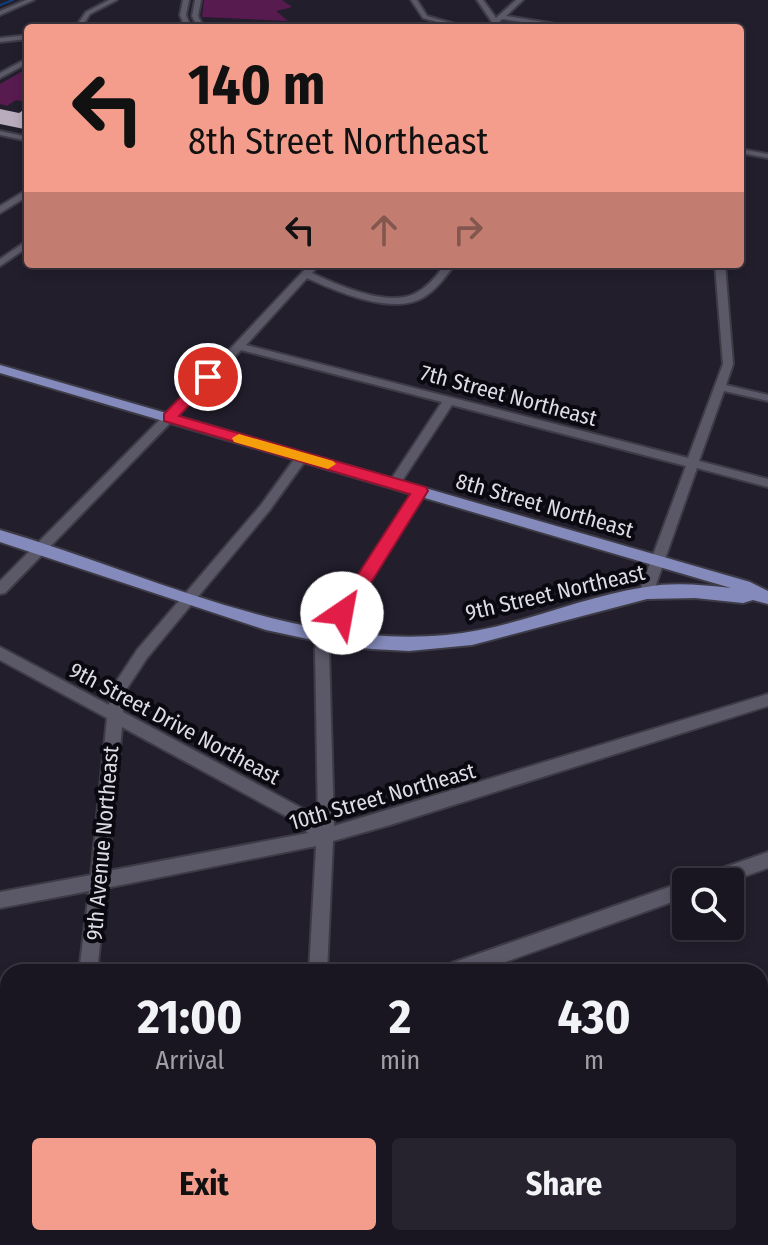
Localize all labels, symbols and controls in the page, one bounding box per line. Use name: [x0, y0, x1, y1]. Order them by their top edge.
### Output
text: 140 m: [188, 52, 325, 119]
icon: left: [56, 56, 160, 160]
text: 8th Street Northeast: [188, 120, 488, 164]
icon: left: [278, 208, 322, 252]
icon: ahead: [362, 208, 406, 252]
icon: right: [446, 208, 490, 252]
pin: [174, 343, 242, 411]
icon: arrive: [186, 355, 230, 399]
street label: 7th Street Northeast: [418, 359, 601, 432]
street label: 8th Street Northeast: [453, 467, 638, 544]
street label: 9th Street Northeast: [463, 559, 648, 626]
position arrow: [300, 571, 384, 655]
street label: 9th Street Drive Northeast: [65, 656, 286, 791]
street label: 9th Avenue Northeast: [81, 744, 125, 941]
street label: 10th Street Northeast: [286, 757, 479, 836]
map controls: [672, 868, 744, 940]
button: search: [672, 868, 744, 940]
text: 21:00: [137, 988, 243, 1046]
text: 2: [389, 988, 411, 1046]
text: 430: [558, 988, 631, 1046]
text: Arrival: [155, 1045, 224, 1076]
text: min: [380, 1045, 420, 1076]
text: m: [584, 1045, 604, 1076]
button: Exit: [32, 1138, 376, 1230]
button: Share: [392, 1138, 736, 1230]

